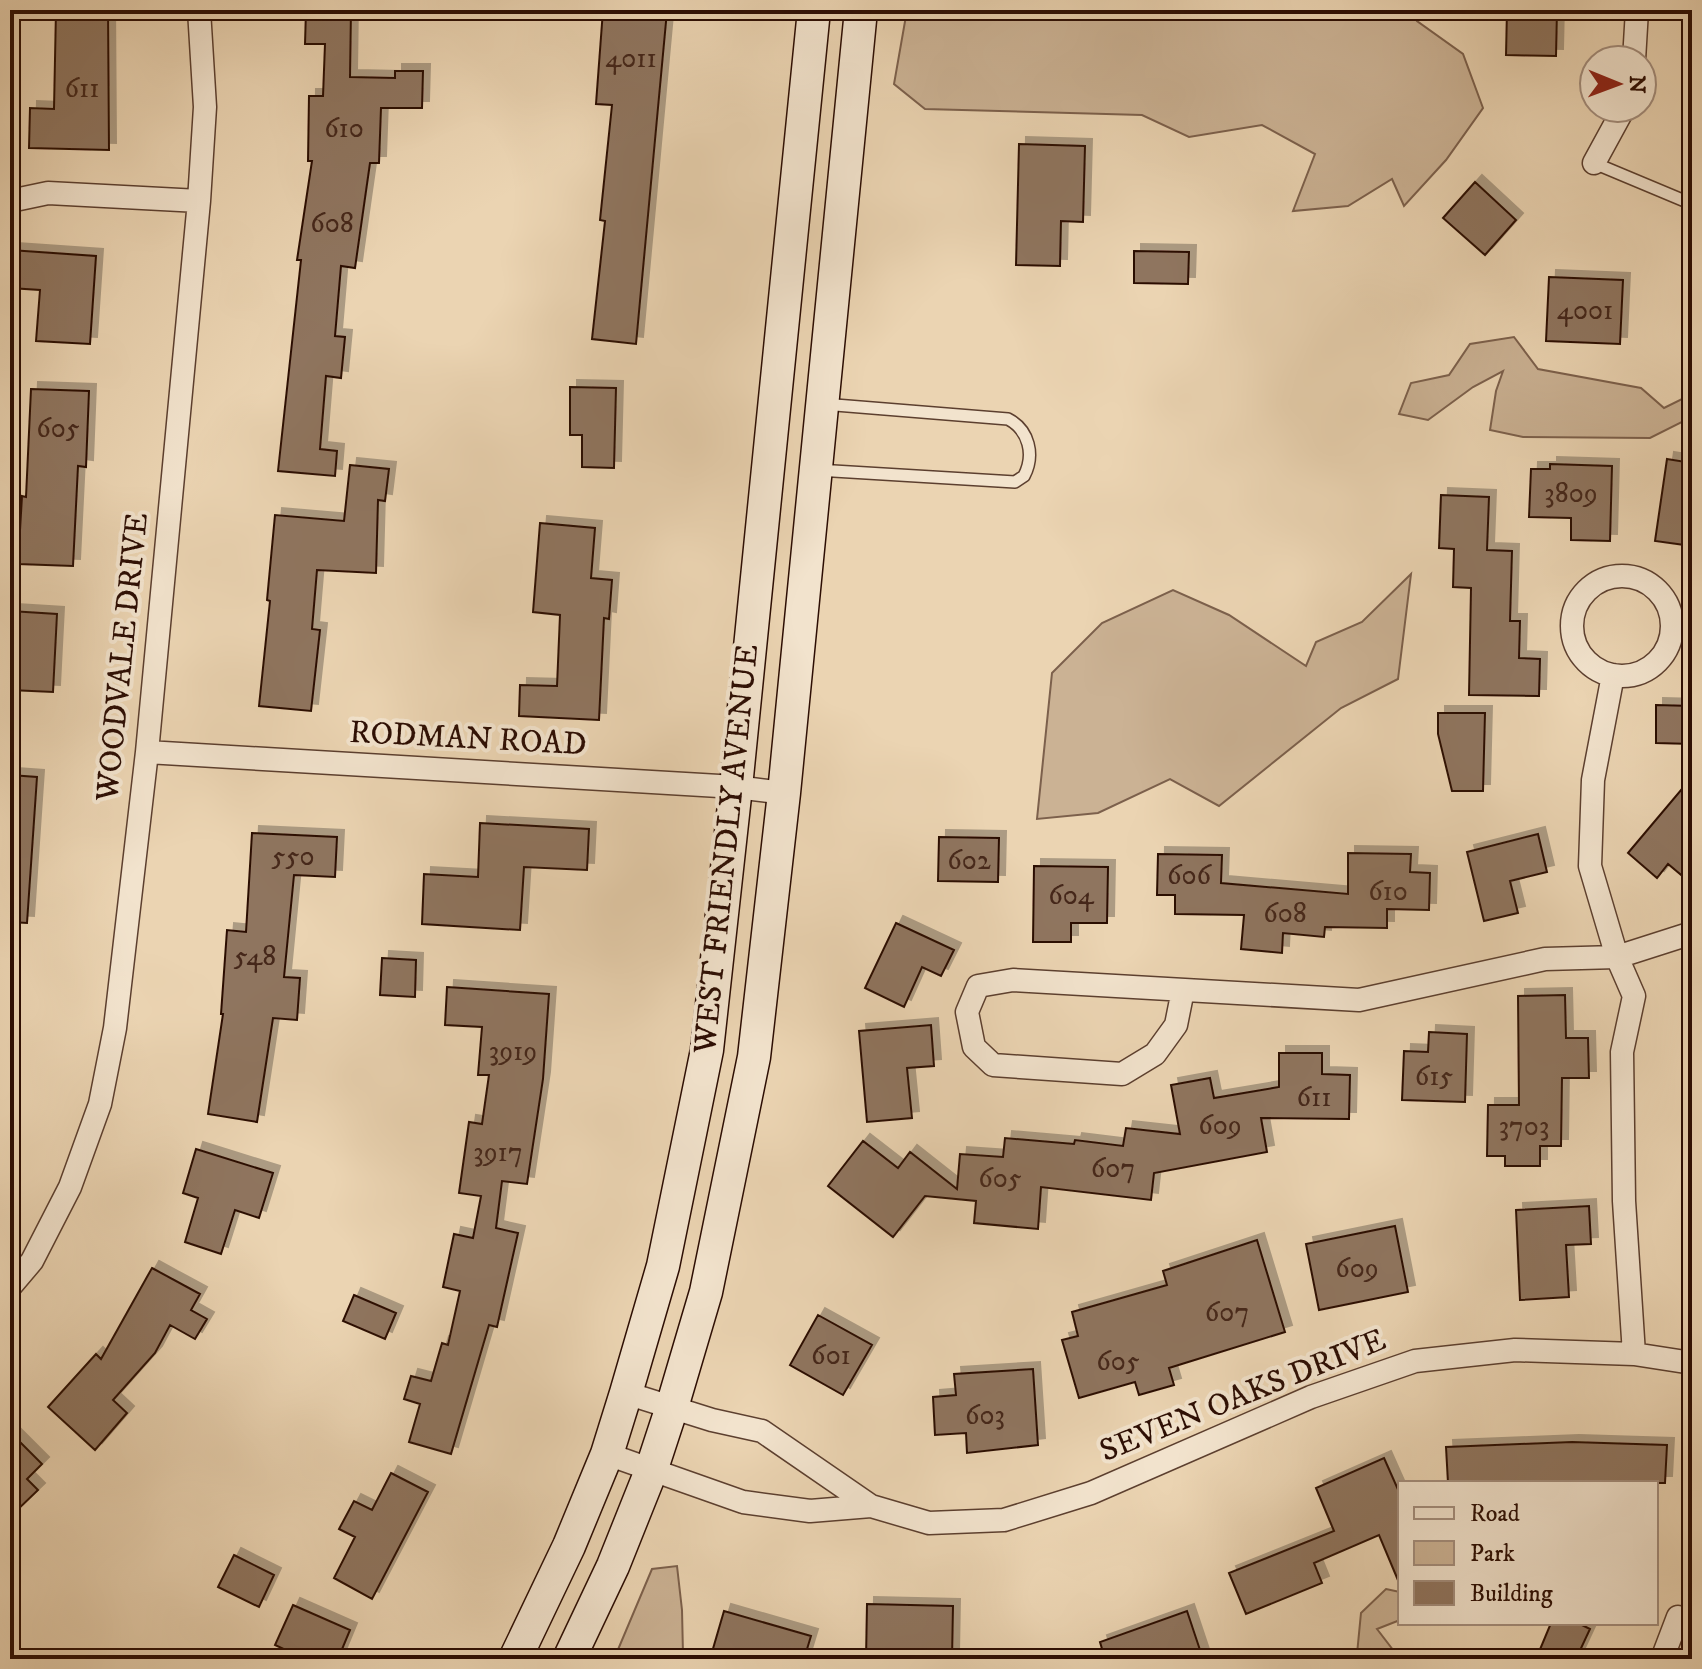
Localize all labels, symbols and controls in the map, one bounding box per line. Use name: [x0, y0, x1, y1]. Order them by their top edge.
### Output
house number: 4011: [605, 41, 657, 76]
north arrow: [1578, 44, 1658, 124]
house number: 611: [65, 71, 100, 106]
text: N: [1623, 75, 1650, 94]
house number: 610: [324, 111, 364, 146]
house number: 608: [310, 206, 354, 241]
house number: 4001: [1557, 293, 1613, 328]
house number: 605: [36, 411, 80, 446]
house number: 3809: [1544, 476, 1598, 511]
street label: WOODVALE DRIVE: [88, 511, 158, 804]
street label: WEST FRIENDLY AVENUE: [685, 642, 768, 1057]
street label: RODMAN ROAD: [348, 713, 588, 765]
house number: 550: [272, 839, 314, 874]
house number: 602: [947, 843, 991, 878]
house number: 606: [1167, 858, 1213, 893]
house number: 610: [1368, 874, 1408, 909]
house number: 604: [1048, 878, 1095, 913]
house number: 608: [1263, 896, 1307, 931]
house number: 548: [234, 939, 276, 974]
house number: 3919: [489, 1034, 537, 1069]
house number: 615: [1415, 1059, 1453, 1094]
house number: 611: [1297, 1080, 1332, 1115]
house number: 609: [1198, 1108, 1242, 1143]
house number: 3703: [1499, 1109, 1549, 1144]
house number: 3917: [473, 1135, 523, 1170]
house number: 607: [1091, 1151, 1135, 1186]
house number: 605: [978, 1161, 1022, 1196]
house number: 609: [1335, 1251, 1379, 1286]
house number: 607: [1205, 1295, 1249, 1330]
street label: SEVEN OAKS DRIVE: [1094, 1320, 1392, 1472]
house number: 601: [811, 1338, 851, 1373]
house number: 605: [1096, 1344, 1140, 1379]
house number: 603: [965, 1398, 1005, 1433]
legend: [1398, 1481, 1658, 1625]
text: Road: [1470, 1499, 1520, 1529]
text: Park: [1470, 1539, 1515, 1569]
text: Building: [1470, 1579, 1553, 1609]

